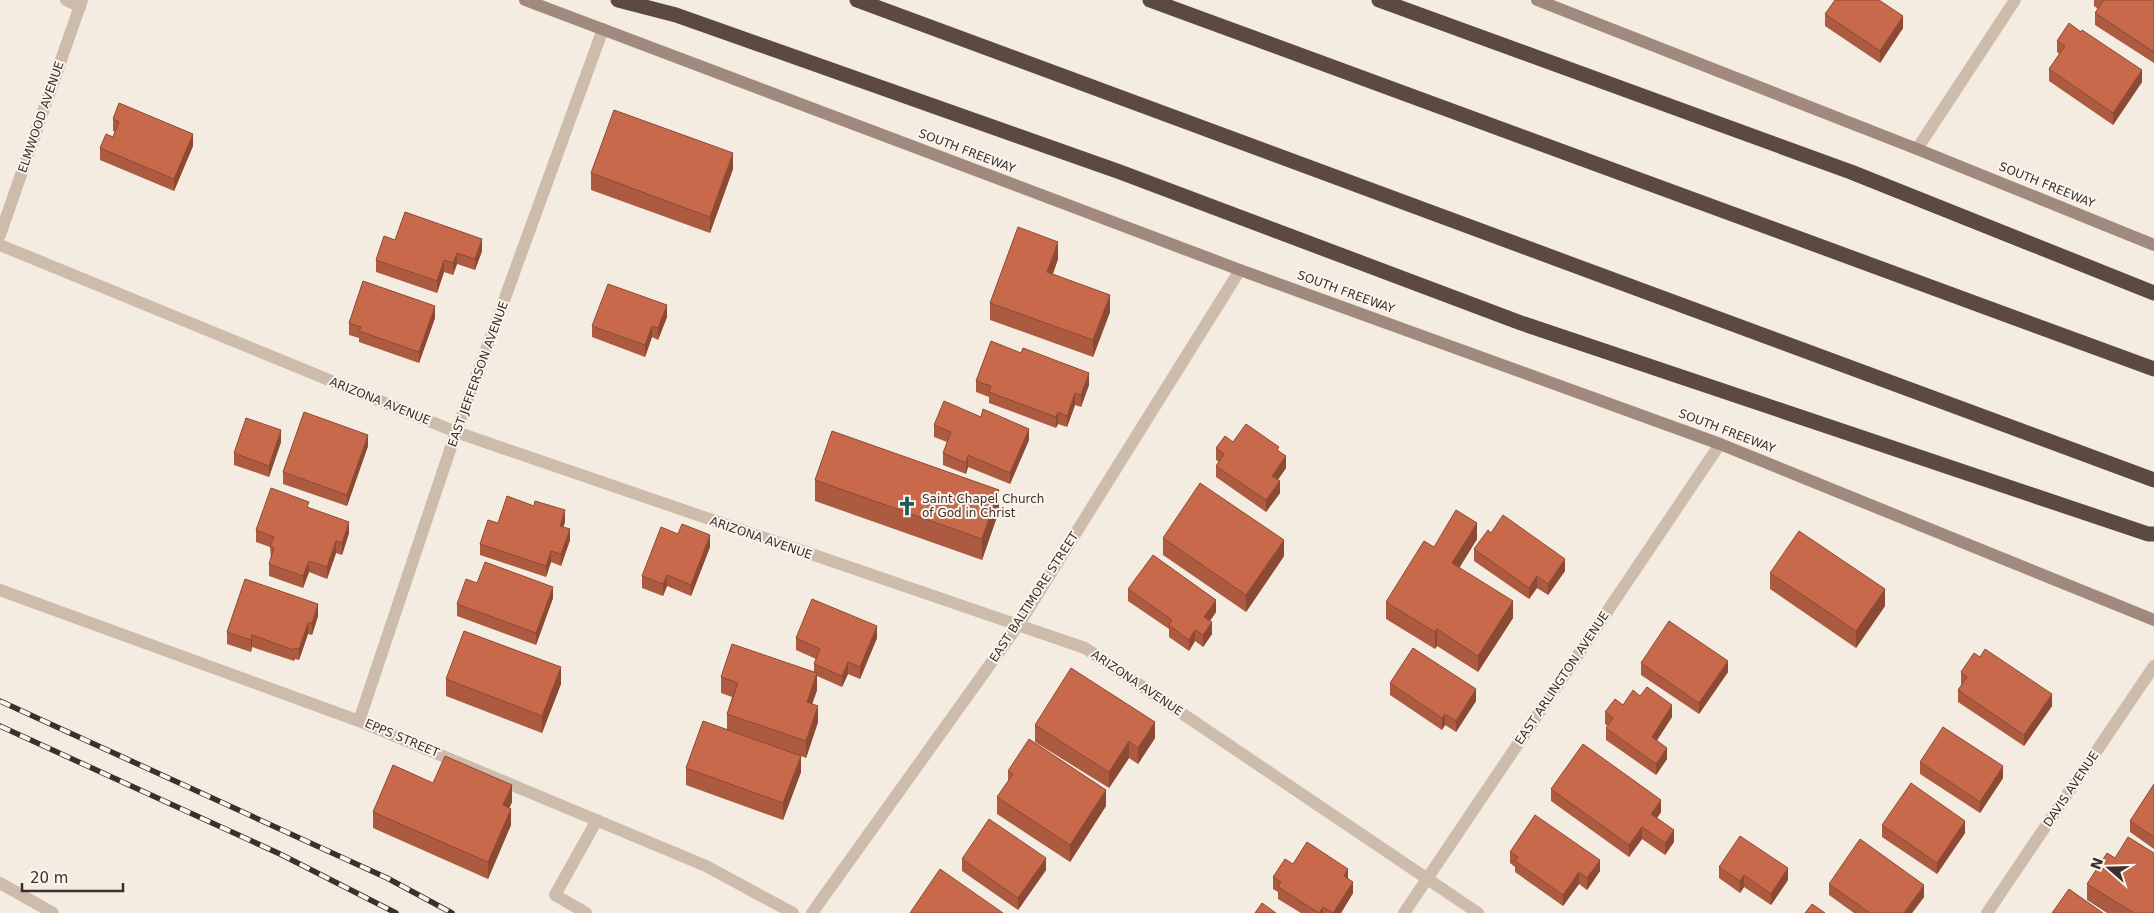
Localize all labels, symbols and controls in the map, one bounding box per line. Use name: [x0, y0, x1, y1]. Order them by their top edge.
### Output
street label: ELMWOOD AVENUE: [15, 59, 67, 175]
street label: SOUTH FREEWAY: [917, 126, 1018, 176]
street label: SOUTH FREEWAY: [1997, 159, 2098, 211]
street label: SOUTH FREEWAY: [1296, 268, 1397, 316]
street label: EAST JEFFERSON AVENUE: [445, 299, 511, 449]
street label: ARIZONA AVENUE: [328, 374, 432, 428]
street label: SOUTH FREEWAY: [1677, 406, 1778, 456]
place label: Saint Chapel Church of God in Christ: [922, 492, 1044, 520]
church icon: Saint Chapel Church of God in Christ: [896, 495, 918, 517]
street label: ARIZONA AVENUE: [708, 514, 814, 562]
street label: EAST BALTIMORE STREET: [987, 529, 1082, 665]
street label: EAST ARLINGTON AVENUE: [1512, 609, 1612, 747]
street label: ARIZONA AVENUE: [1089, 647, 1185, 719]
street label: EPPS STREET: [363, 716, 442, 760]
street label: DAVIS AVENUE: [2041, 749, 2101, 829]
north arrow: [2084, 843, 2134, 893]
text: N: [2087, 855, 2106, 872]
scale bar: [22, 860, 124, 892]
text: 20 m: [30, 869, 68, 887]

